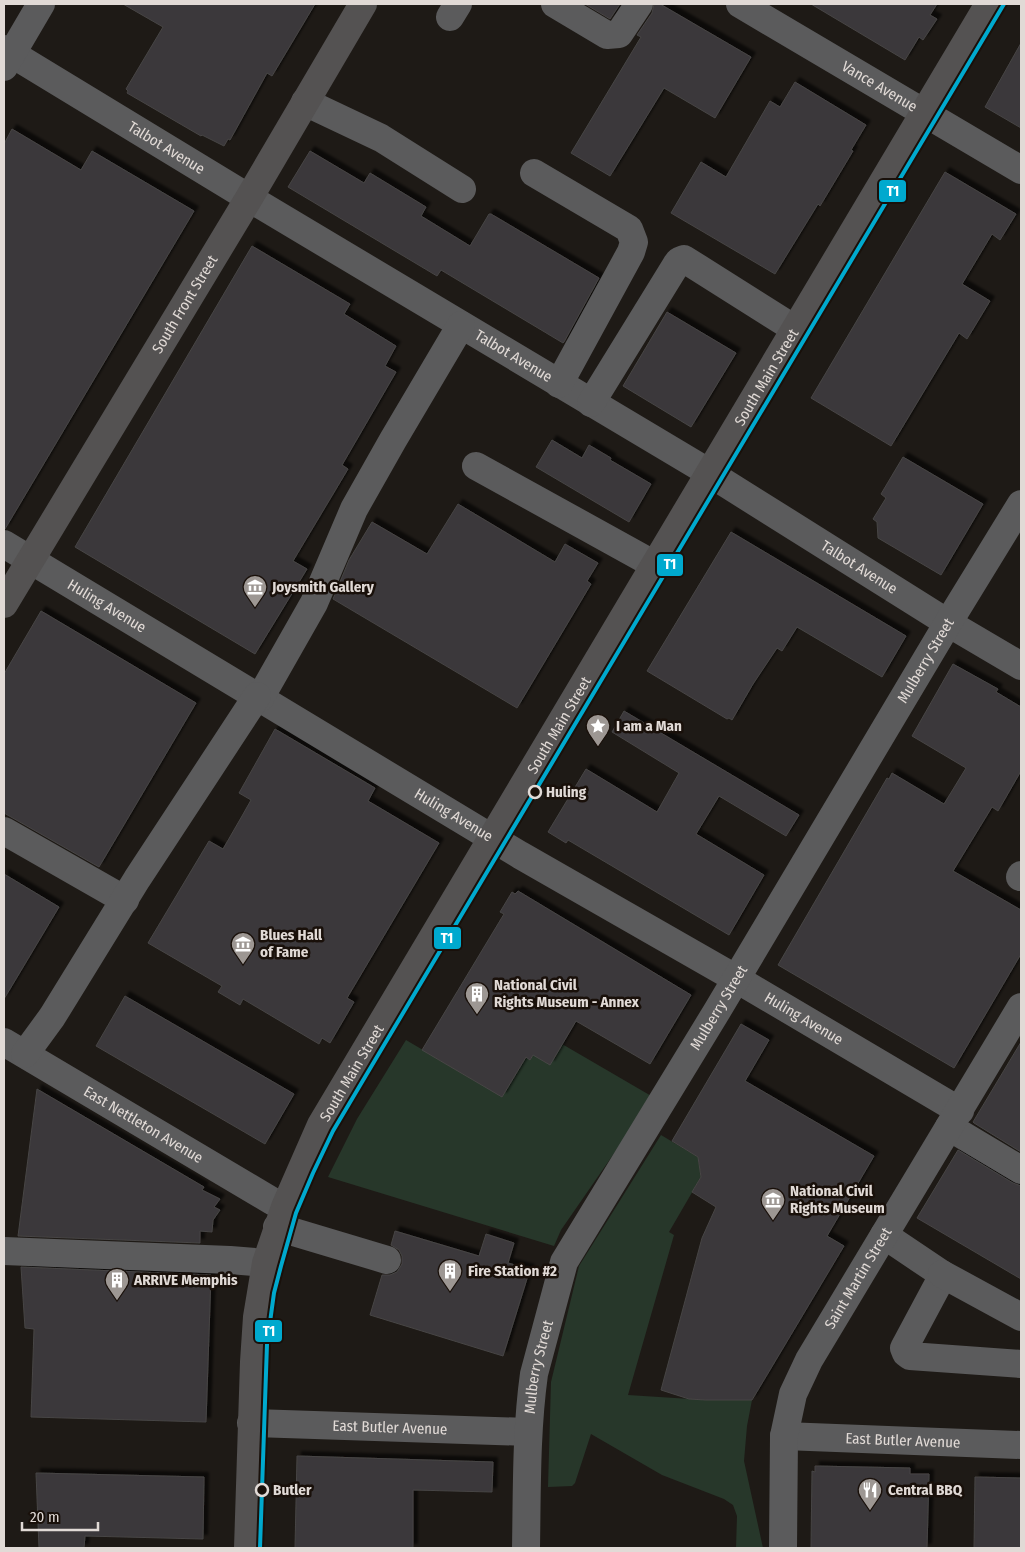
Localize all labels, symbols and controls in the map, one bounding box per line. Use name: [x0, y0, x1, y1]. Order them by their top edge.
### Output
street label: Vance Avenue: [839, 57, 920, 116]
street label: Talbot Avenue: [125, 117, 208, 178]
line badge: T1: [878, 179, 907, 203]
text: T1: [887, 183, 899, 200]
street label: South Front Street: [148, 252, 221, 357]
street label: South Main Street: [731, 325, 802, 429]
street label: Talbot Avenue: [472, 326, 556, 386]
street label: Talbot Avenue: [818, 537, 901, 598]
line badge: T1: [656, 553, 684, 577]
text: T1: [664, 556, 676, 573]
museum icon: Joysmith Gallery: [242, 574, 268, 608]
street label: Huling Avenue: [64, 575, 149, 636]
place label: Joysmith Gallery: [271, 578, 375, 596]
street label: Mulberry Street: [893, 615, 958, 706]
street label: South Main Street: [523, 673, 595, 777]
place icon: I am a Man: [585, 713, 611, 747]
place label: I am a Man: [616, 717, 682, 735]
place label: Huling: [546, 783, 587, 801]
street label: Huling Avenue: [411, 785, 496, 846]
marker: Huling: [528, 785, 542, 799]
place label: Blues Hall of Fame: [260, 926, 323, 961]
line badge: T1: [433, 926, 462, 950]
text: T1: [441, 930, 453, 947]
museum icon: Blues Hall of Fame: [230, 931, 256, 965]
street label: Mulberry Street: [686, 962, 751, 1053]
place label: National Civil Rights Museum - Annex: [494, 976, 640, 1011]
building icon: National Civil Rights Museum - Annex: [464, 981, 490, 1015]
street label: Huling Avenue: [761, 988, 846, 1049]
street label: South Main Street: [316, 1021, 388, 1125]
street label: East Nettleton Avenue: [80, 1082, 206, 1167]
place label: National Civil Rights Museum: [790, 1182, 885, 1217]
museum icon: National Civil Rights Museum: [760, 1187, 786, 1221]
street label: Saint Martin Street: [821, 1224, 896, 1332]
building icon: Fire Station #2: [437, 1258, 463, 1292]
place label: Fire Station #2: [468, 1262, 557, 1280]
building icon: ARRIVE Memphis: [104, 1267, 130, 1301]
place label: ARRIVE Memphis: [133, 1271, 238, 1289]
street label: Mulberry Street: [521, 1318, 557, 1415]
line badge: T1: [254, 1319, 283, 1343]
text: T1: [263, 1323, 275, 1340]
street label: East Butler Avenue: [332, 1417, 448, 1438]
street label: East Butler Avenue: [845, 1429, 961, 1452]
restaurant icon: Central BBQ: [857, 1477, 883, 1511]
place label: Butler: [273, 1481, 312, 1499]
place label: Central BBQ: [888, 1481, 963, 1499]
marker: Butler: [255, 1483, 269, 1497]
scale bar: [22, 1500, 99, 1532]
text: 20 m: [30, 1508, 60, 1526]

